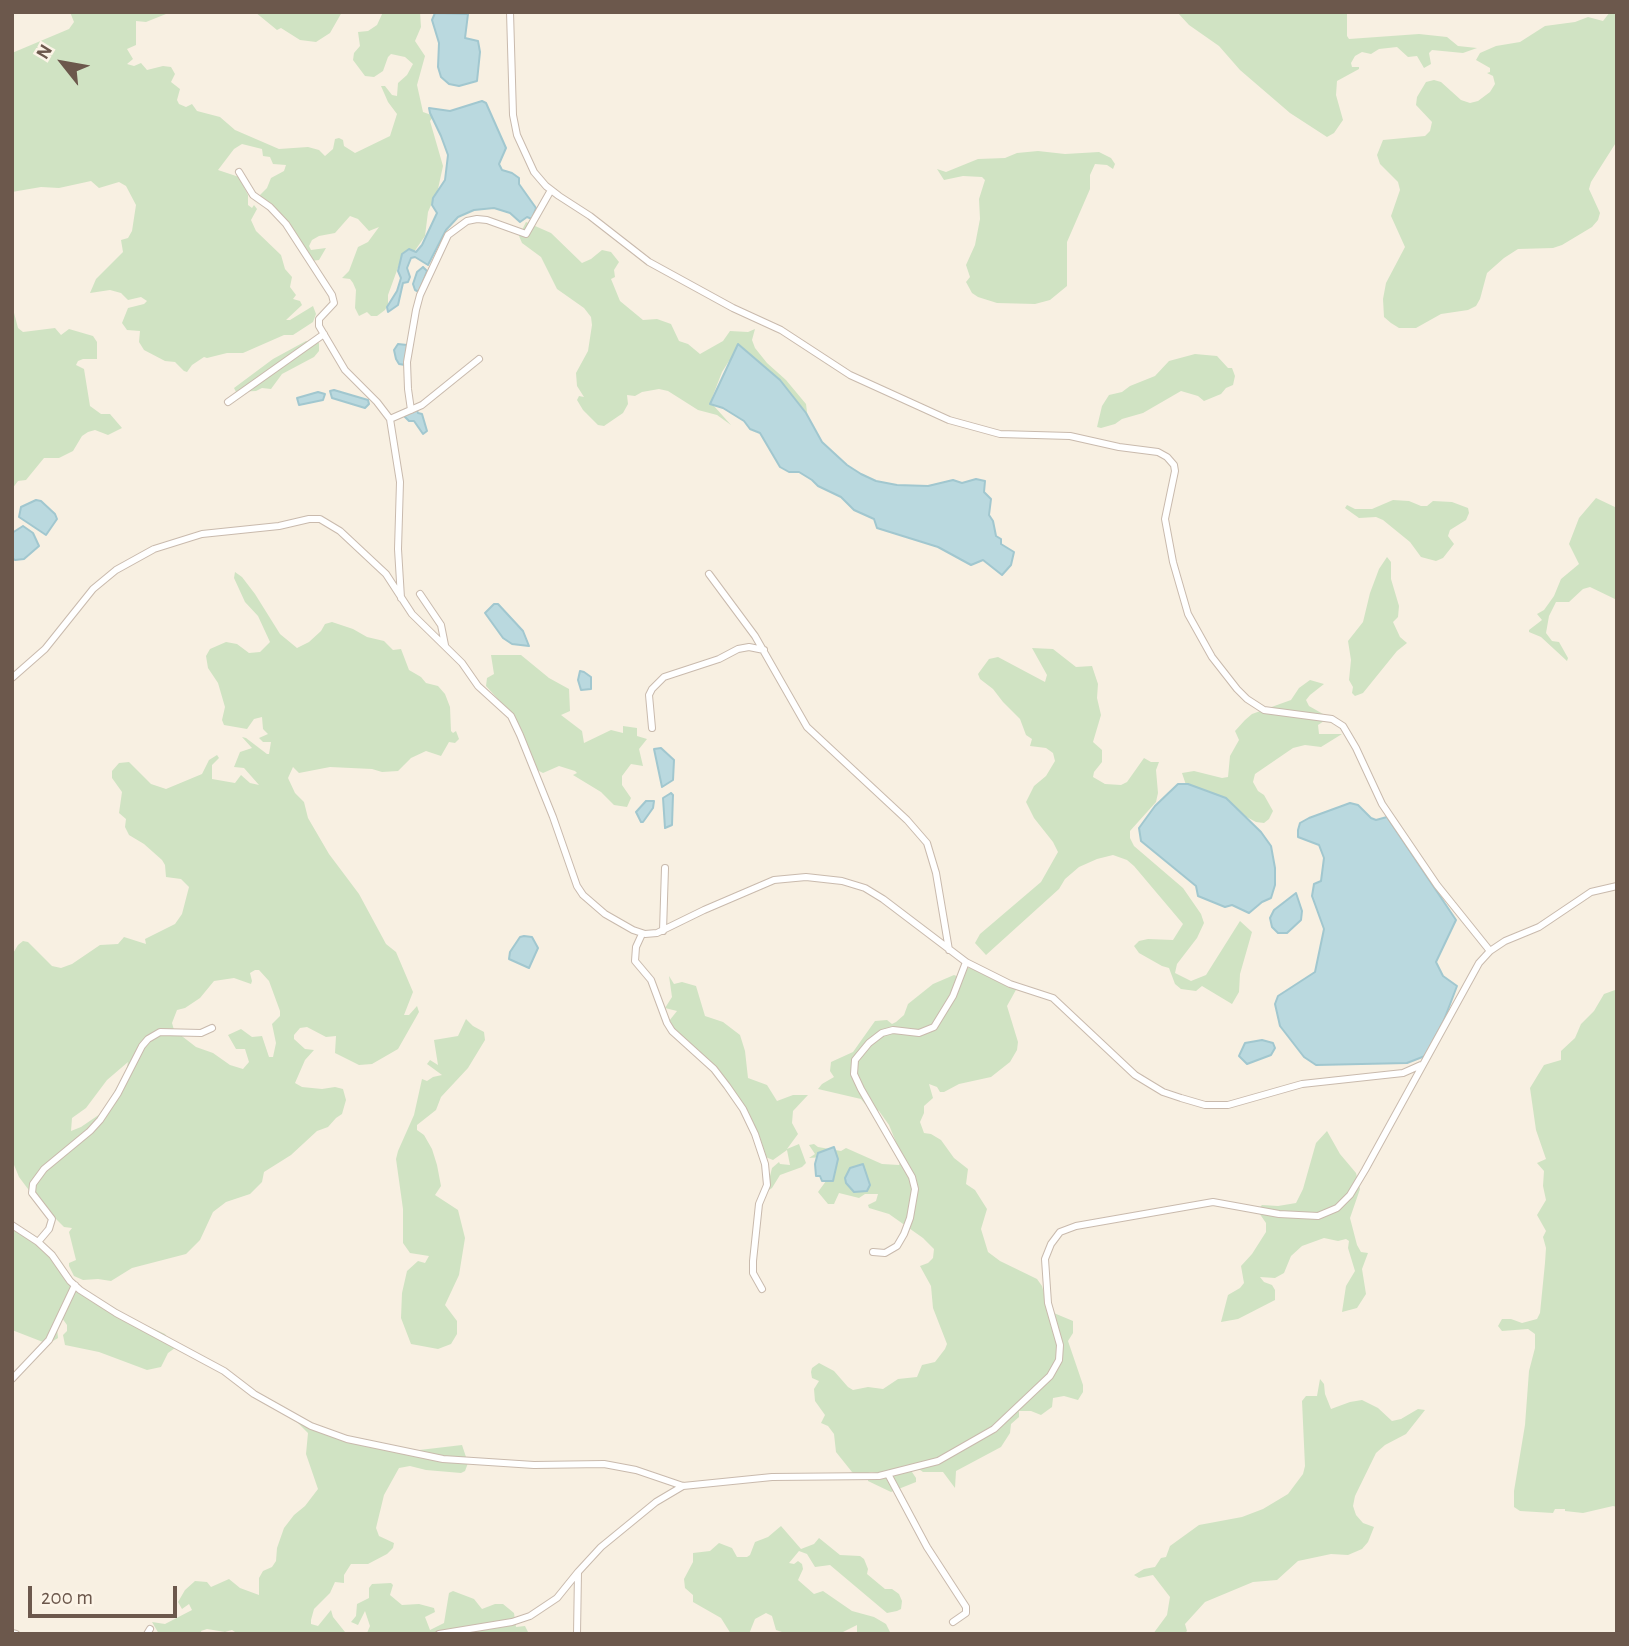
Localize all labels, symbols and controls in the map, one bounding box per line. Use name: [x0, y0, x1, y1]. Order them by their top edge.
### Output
north arrow: [28, 28, 98, 98]
text: N: [33, 41, 56, 62]
scale bar: [32, 1572, 180, 1616]
text: 200 m: [41, 1587, 93, 1608]

